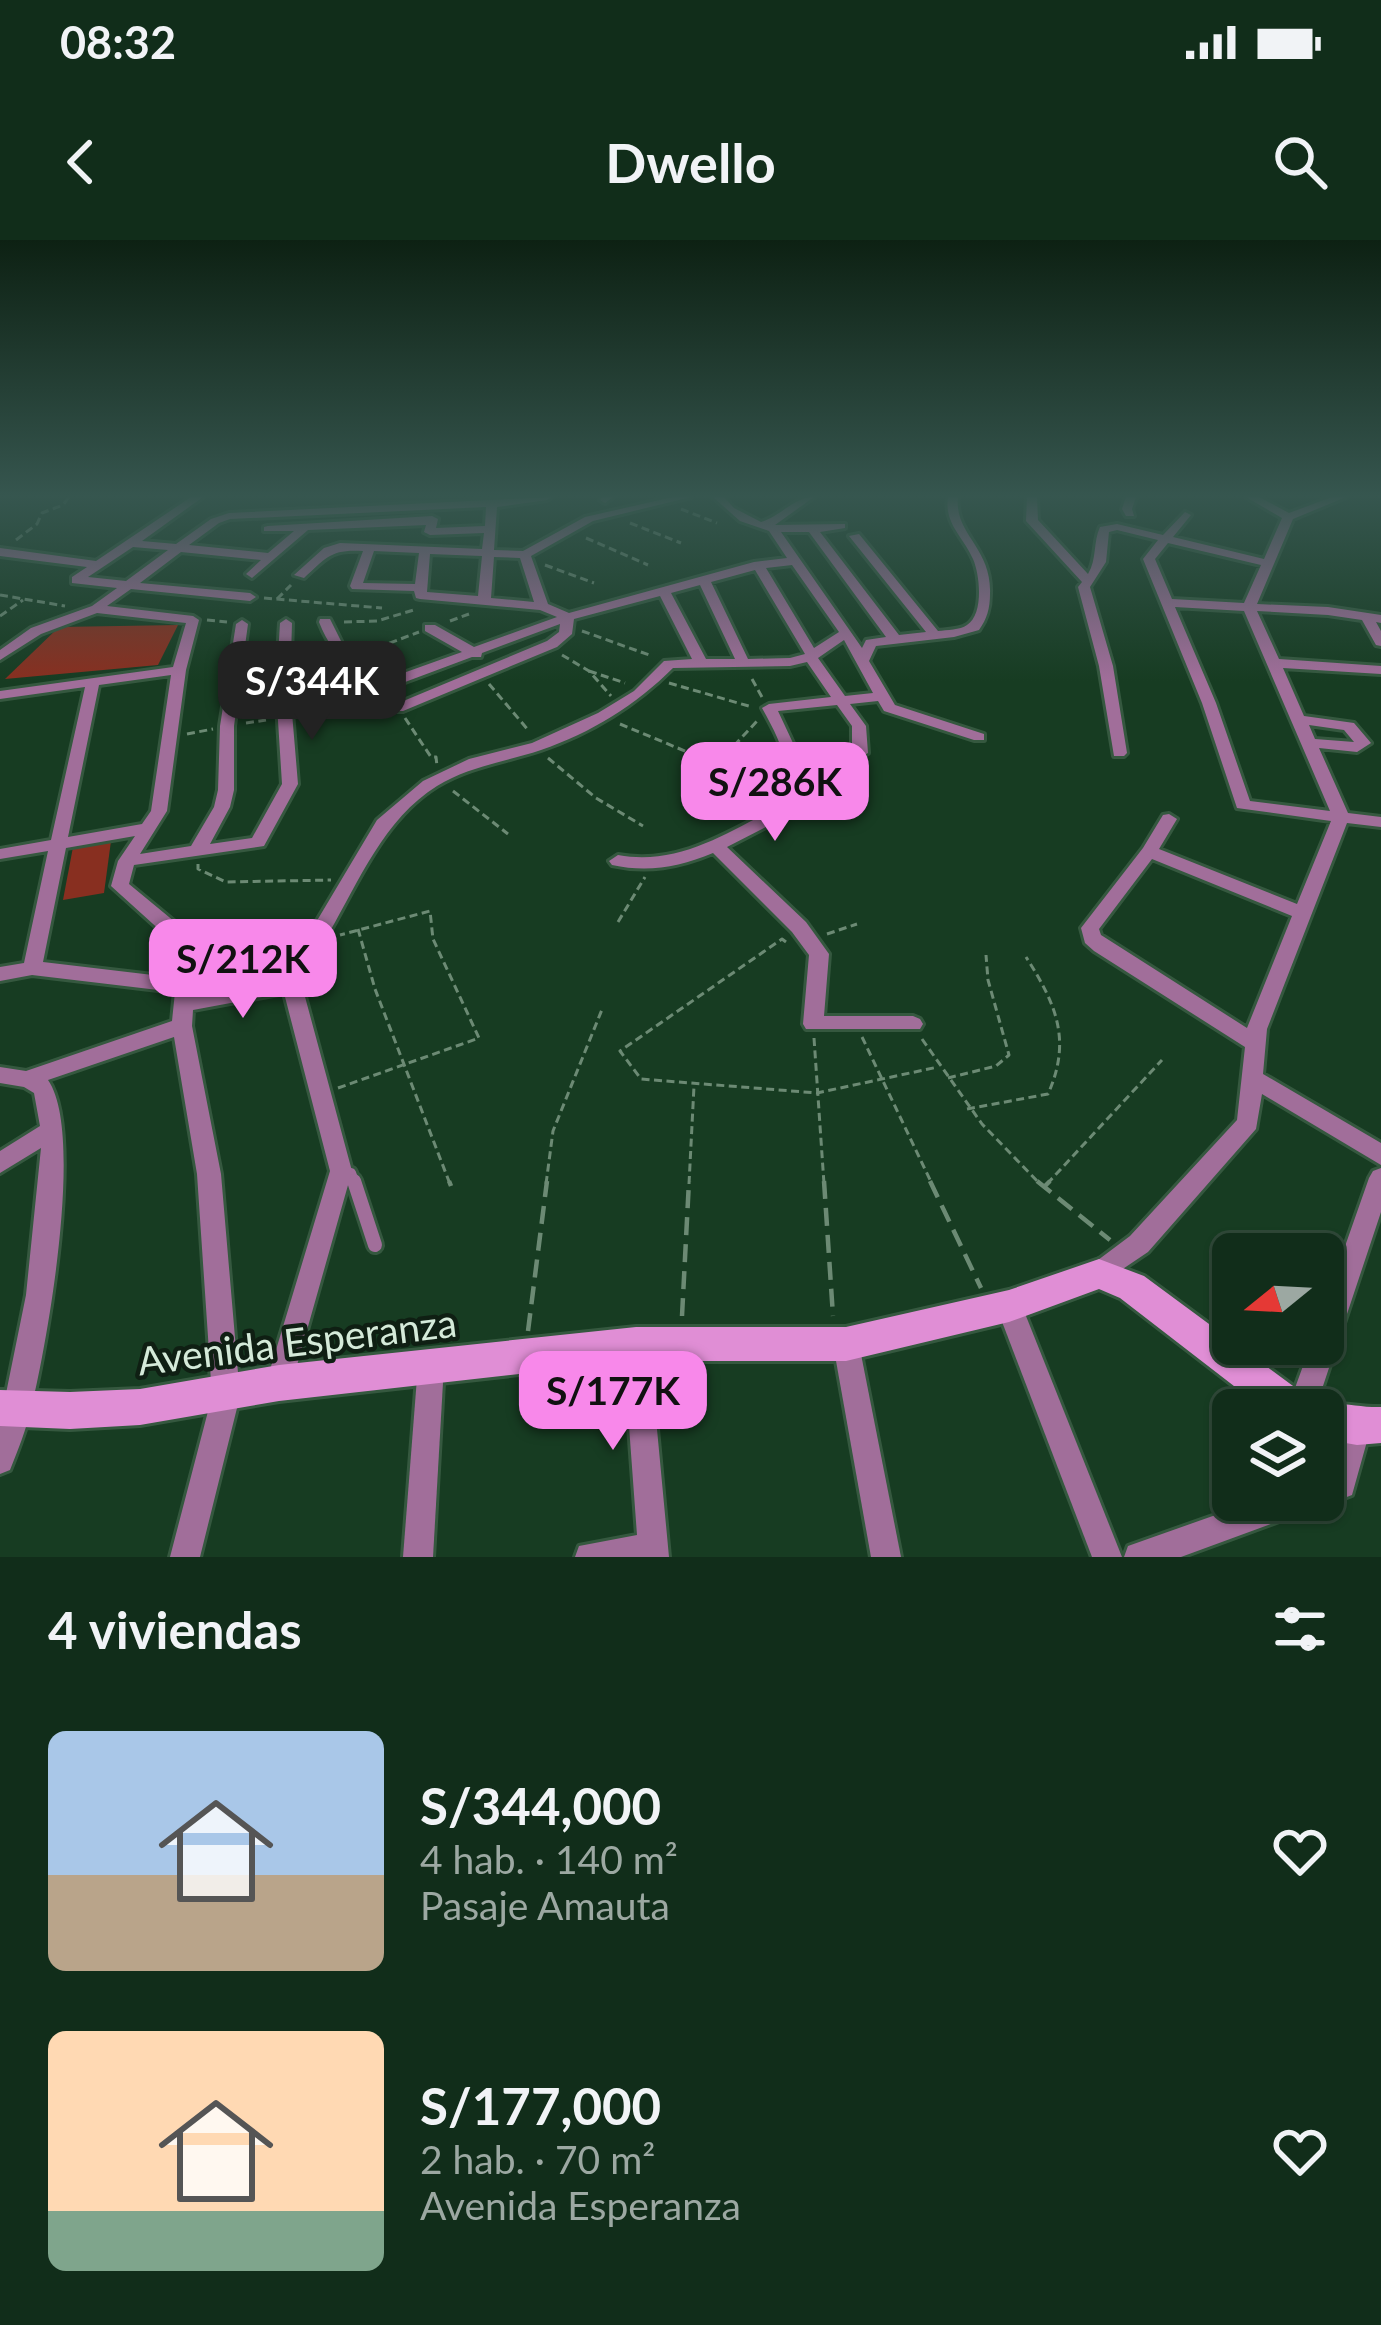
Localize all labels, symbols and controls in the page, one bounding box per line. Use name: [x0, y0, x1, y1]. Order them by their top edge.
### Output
text: 08:32: [60, 15, 176, 69]
icon: back: [48, 129, 114, 195]
icon: search: [1267, 129, 1333, 195]
text: Dwello: [605, 130, 776, 195]
pin: S/344K: [214, 641, 410, 743]
text: S/344K: [245, 657, 379, 703]
pin: S/286K: [677, 742, 873, 844]
text: S/286K: [708, 758, 842, 804]
pin: S/212K: [145, 919, 341, 1021]
text: S/212K: [176, 935, 310, 981]
north arrow: [1212, 1233, 1344, 1365]
map controls: [1212, 1233, 1344, 1521]
street label: Avenida Esperanza: [135, 1299, 459, 1383]
pin: S/177K: [515, 1351, 711, 1453]
text: S/177K: [546, 1367, 680, 1413]
button: layers: [1212, 1389, 1344, 1521]
icon: filters: [1267, 1596, 1333, 1662]
text: 4 viviendas: [48, 1599, 302, 1660]
text: S/344,000: [420, 1775, 661, 1836]
icon: home: [144, 1779, 288, 1923]
icon: heart: [1267, 1818, 1333, 1884]
text: 4 hab. · 140 m²: [420, 1836, 678, 1882]
text: Pasaje Amauta: [420, 1882, 670, 1928]
text: S/177,000: [420, 2075, 661, 2136]
icon: home: [144, 2079, 288, 2223]
icon: heart: [1267, 2118, 1333, 2184]
text: 2 hab. · 70 m²: [420, 2136, 655, 2182]
text: Avenida Esperanza: [420, 2182, 741, 2228]

